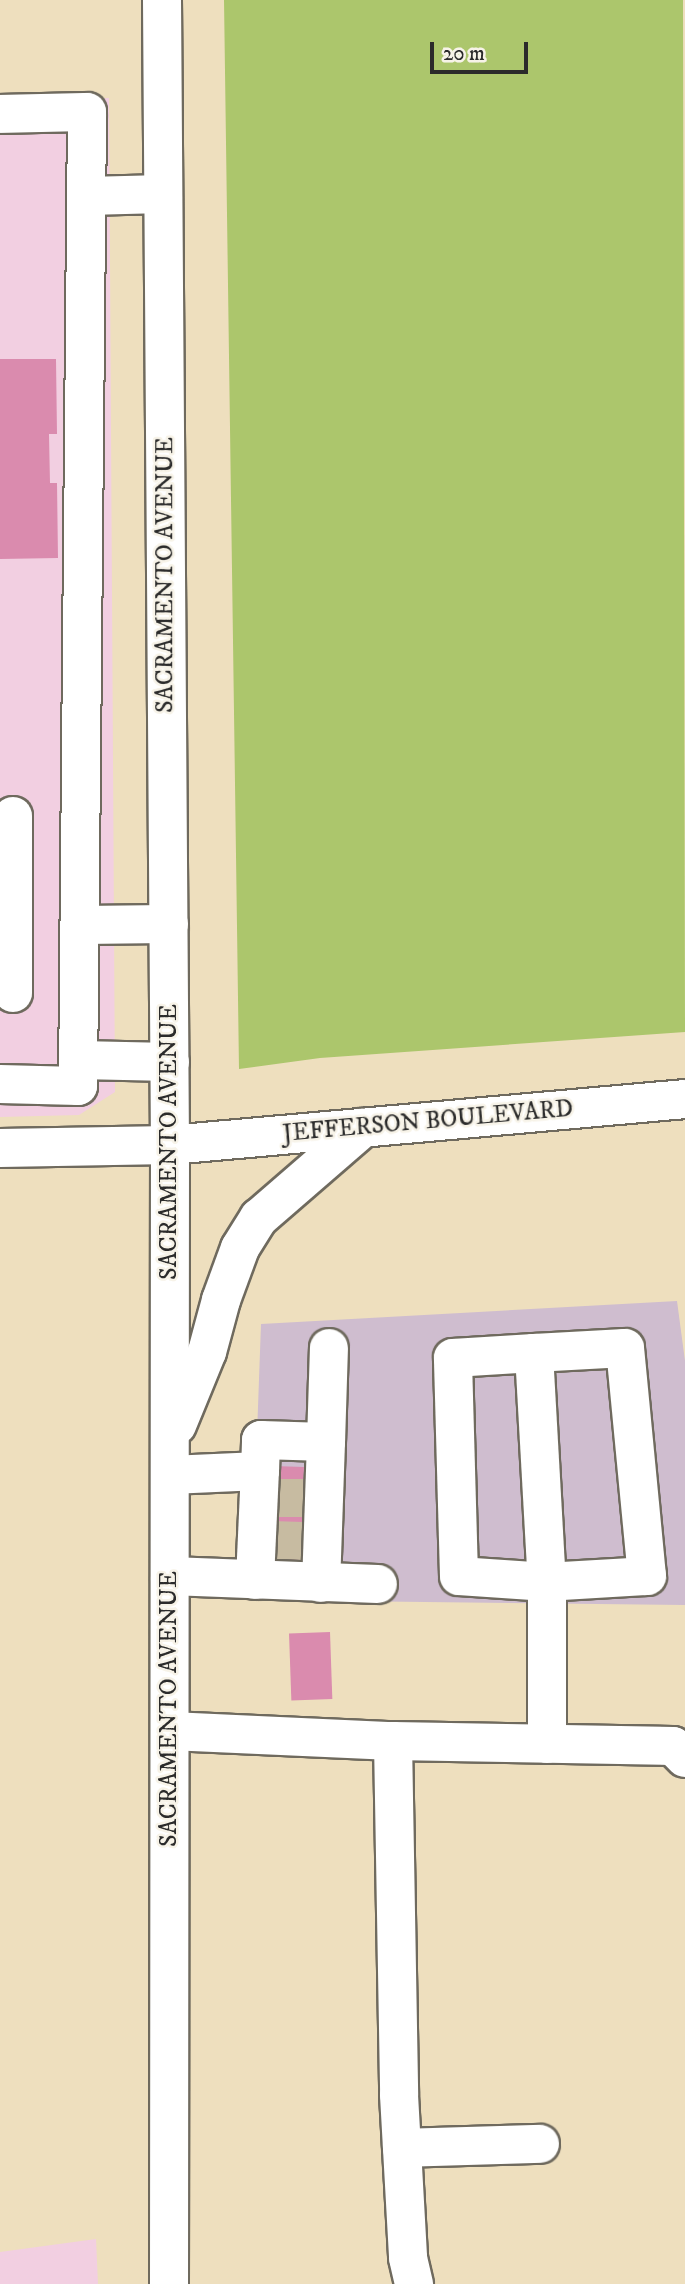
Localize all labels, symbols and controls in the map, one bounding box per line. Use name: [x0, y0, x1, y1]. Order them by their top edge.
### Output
scale bar: [433, 28, 531, 72]
text: 20 m: [443, 41, 485, 67]
street label: SACRAMENTO AVENUE: [152, 437, 180, 713]
street label: SACRAMENTO AVENUE: [156, 1004, 184, 1280]
street label: JEFFERSON BOULEVARD: [282, 1095, 574, 1149]
street label: SACRAMENTO AVENUE: [156, 1571, 184, 1847]

